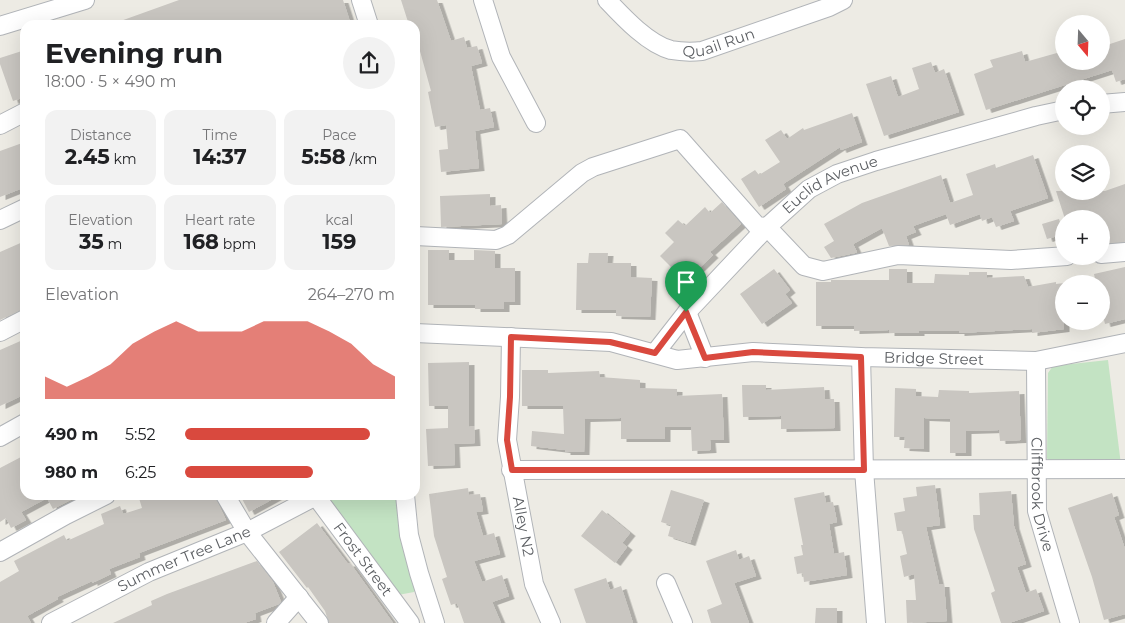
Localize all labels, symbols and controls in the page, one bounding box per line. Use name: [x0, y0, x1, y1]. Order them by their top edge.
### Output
north arrow: [1055, 15, 1110, 70]
map controls: [1055, 15, 1110, 330]
street label: Quail Run: [682, 24, 757, 61]
text: Evening run: [45, 36, 223, 70]
button: share: [343, 37, 395, 89]
text: 18:00 · 5 × 490 m: [45, 72, 177, 91]
button: locate: [1055, 80, 1110, 135]
text: Distance: [70, 126, 131, 144]
text: Time: [202, 126, 238, 144]
text: Pace: [322, 126, 356, 144]
text: 2.45: [65, 144, 110, 169]
text: 14:37: [193, 144, 247, 169]
text: 5:58: [301, 144, 346, 169]
button: layers: [1055, 145, 1110, 200]
text: km: [110, 150, 137, 168]
text: /km: [346, 150, 377, 168]
street label: Euclid Avenue: [778, 151, 880, 218]
button: +: [1055, 210, 1110, 265]
text: Elevation: [68, 211, 133, 229]
text: Heart rate: [185, 211, 255, 229]
text: kcal: [325, 211, 353, 229]
text: 35: [79, 229, 104, 254]
text: 168: [183, 229, 219, 254]
text: 159: [322, 229, 356, 254]
text: m: [104, 235, 122, 253]
text: bpm: [219, 235, 256, 253]
pin: [665, 261, 707, 312]
icon: arrive: [672, 268, 700, 296]
button: −: [1055, 275, 1110, 330]
text: Elevation: [45, 285, 119, 304]
text: 264–270 m: [308, 285, 395, 304]
street label: Bridge Street: [884, 348, 984, 369]
text: 490 m: [45, 425, 98, 444]
text: 5:52: [125, 425, 156, 444]
street label: Cliffbrook Drive: [1028, 437, 1058, 554]
text: 980 m: [45, 463, 98, 482]
text: 6:25: [125, 463, 156, 482]
street label: Alley N2: [509, 495, 539, 558]
street label: Frost Street: [329, 518, 397, 600]
street label: Summer Tree Lane: [114, 521, 254, 596]

